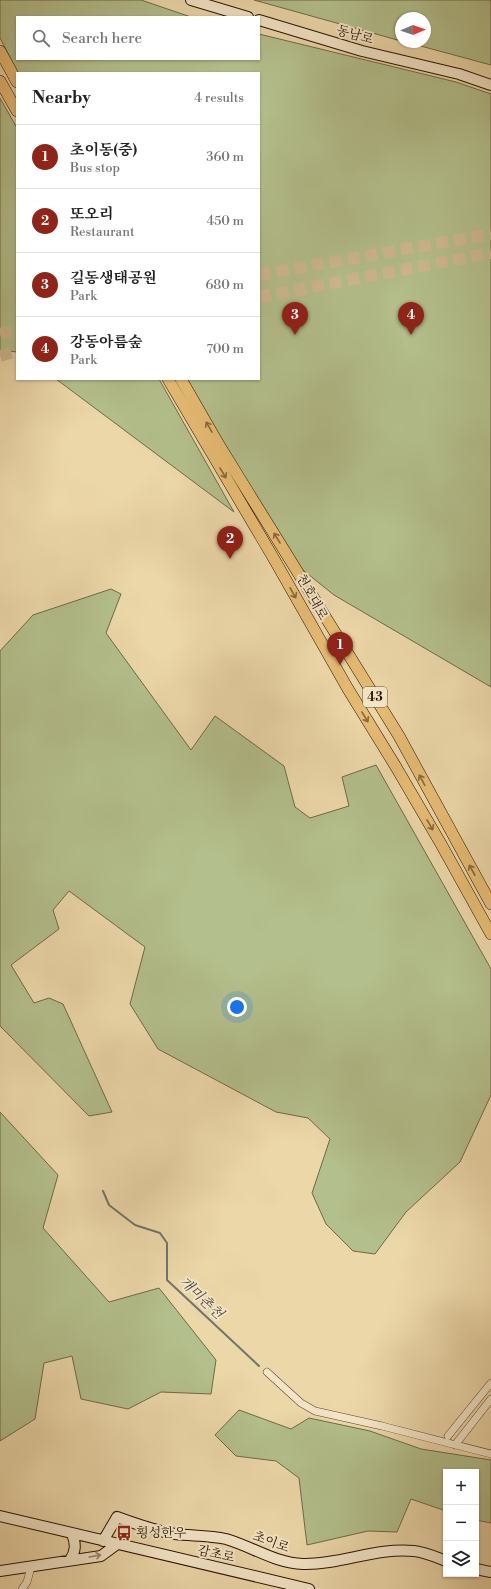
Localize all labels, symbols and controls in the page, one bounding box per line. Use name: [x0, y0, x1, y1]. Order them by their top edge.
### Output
north arrow: [395, 12, 431, 48]
search box: [16, 16, 260, 60]
street label: 동남로: [335, 22, 376, 48]
icon: search: [30, 27, 52, 49]
text: Search here: [62, 29, 142, 48]
text: Nearby: [32, 87, 91, 109]
text: 4 results: [194, 90, 244, 106]
text: 초이동(중): [70, 141, 137, 160]
text: 1: [42, 149, 48, 165]
text: 360 m: [206, 149, 244, 165]
text: Bus stop: [70, 160, 120, 176]
text: 또오리: [70, 205, 113, 224]
text: 2: [41, 213, 49, 229]
text: 450 m: [206, 213, 244, 229]
text: Restaurant: [70, 224, 135, 240]
text: 길동생태공원: [70, 269, 157, 288]
text: 3: [41, 277, 49, 293]
text: 680 m: [205, 277, 244, 293]
text: Park: [70, 288, 97, 304]
pin: 3: [282, 302, 308, 335]
pin: 4: [398, 302, 424, 335]
text: 강동아름숲: [70, 333, 142, 352]
text: 4: [41, 341, 49, 357]
text: 700 m: [206, 341, 244, 357]
text: Park: [70, 352, 97, 368]
one-way arrow: [204, 421, 212, 433]
one-way arrow: [220, 467, 228, 479]
pin: 2: [217, 526, 243, 559]
one-way arrow: [272, 532, 280, 544]
street label: 천호대로: [293, 571, 331, 623]
one-way arrow: [290, 587, 298, 599]
pin: 1: [327, 632, 353, 665]
road number: 43: [363, 687, 387, 707]
one-way arrow: [361, 711, 369, 722]
one-way arrow: [418, 774, 426, 786]
one-way arrow: [427, 819, 435, 831]
one-way arrow: [467, 864, 475, 876]
your location: [227, 997, 247, 1017]
water label: 개미촌천: [175, 1273, 228, 1324]
map controls: [443, 1469, 479, 1577]
button: +: [443, 1469, 479, 1505]
button: −: [443, 1505, 479, 1541]
bus stop icon: 횡성한우: [115, 1524, 133, 1542]
place label: 횡성한우: [136, 1525, 187, 1541]
street label: 초이로: [251, 1528, 292, 1556]
button: layers: [443, 1541, 479, 1577]
street label: 감초로: [196, 1542, 237, 1566]
one-way arrow: [88, 1552, 101, 1560]

